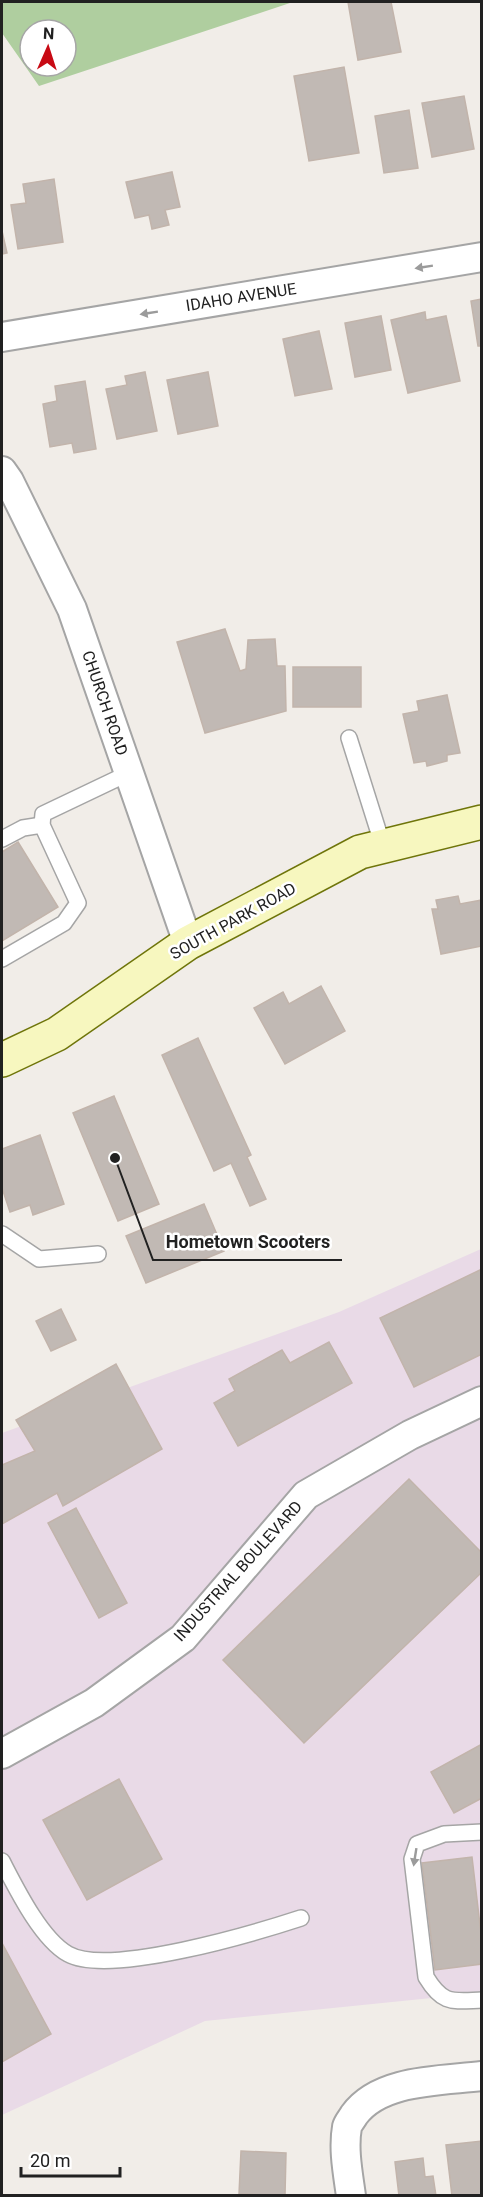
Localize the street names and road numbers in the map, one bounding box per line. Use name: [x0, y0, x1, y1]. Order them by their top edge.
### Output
street label: IDAHO AVENUE: [184, 279, 298, 315]
street label: CHURCH ROAD: [78, 648, 132, 758]
street label: SOUTH PARK ROAD: [167, 879, 299, 963]
street label: INDUSTRIAL BOULEVARD: [170, 1497, 306, 1645]

